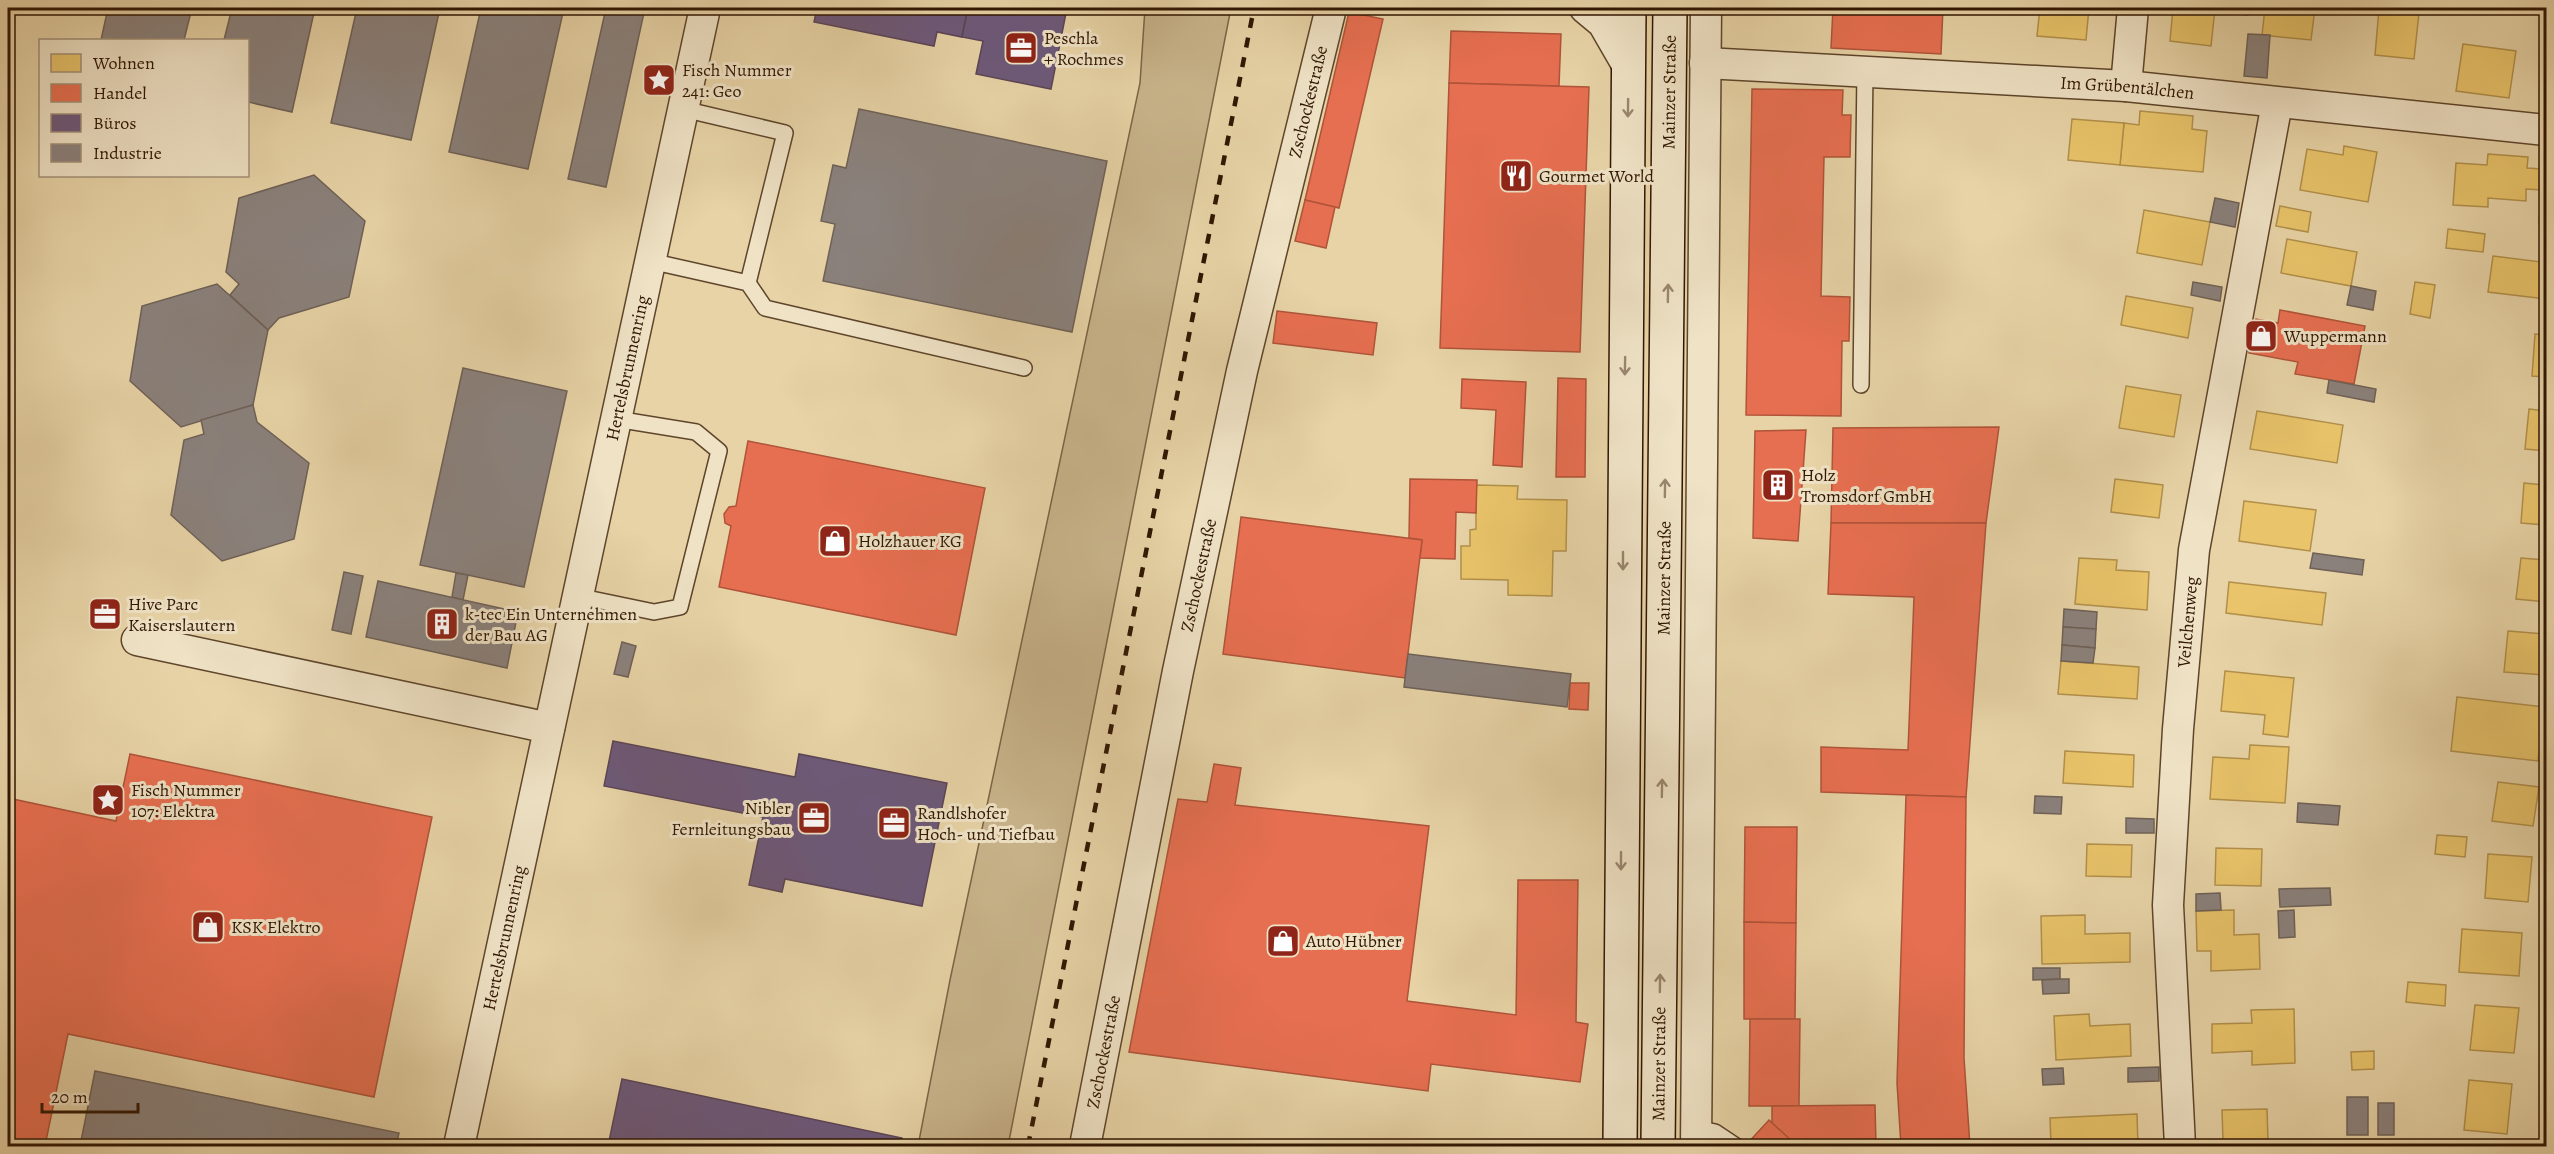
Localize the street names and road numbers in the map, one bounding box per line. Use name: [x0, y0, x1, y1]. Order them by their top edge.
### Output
street label: Mainzer Straße: [1657, 35, 1682, 149]
street label: Zschockestraße: [1283, 43, 1333, 160]
street label: Im Grübentälchen: [2060, 70, 2196, 105]
street label: Hertelsbrunnenring: [600, 293, 655, 443]
street label: Zschockestraße: [1175, 516, 1222, 634]
street label: Mainzer Straße: [1651, 521, 1677, 635]
street label: Veilchenweg: [2171, 575, 2204, 670]
street label: Hertelsbrunnenring: [477, 863, 531, 1013]
street label: Zschockestraße: [1081, 993, 1126, 1111]
street label: Mainzer Straße: [1646, 1007, 1671, 1121]

